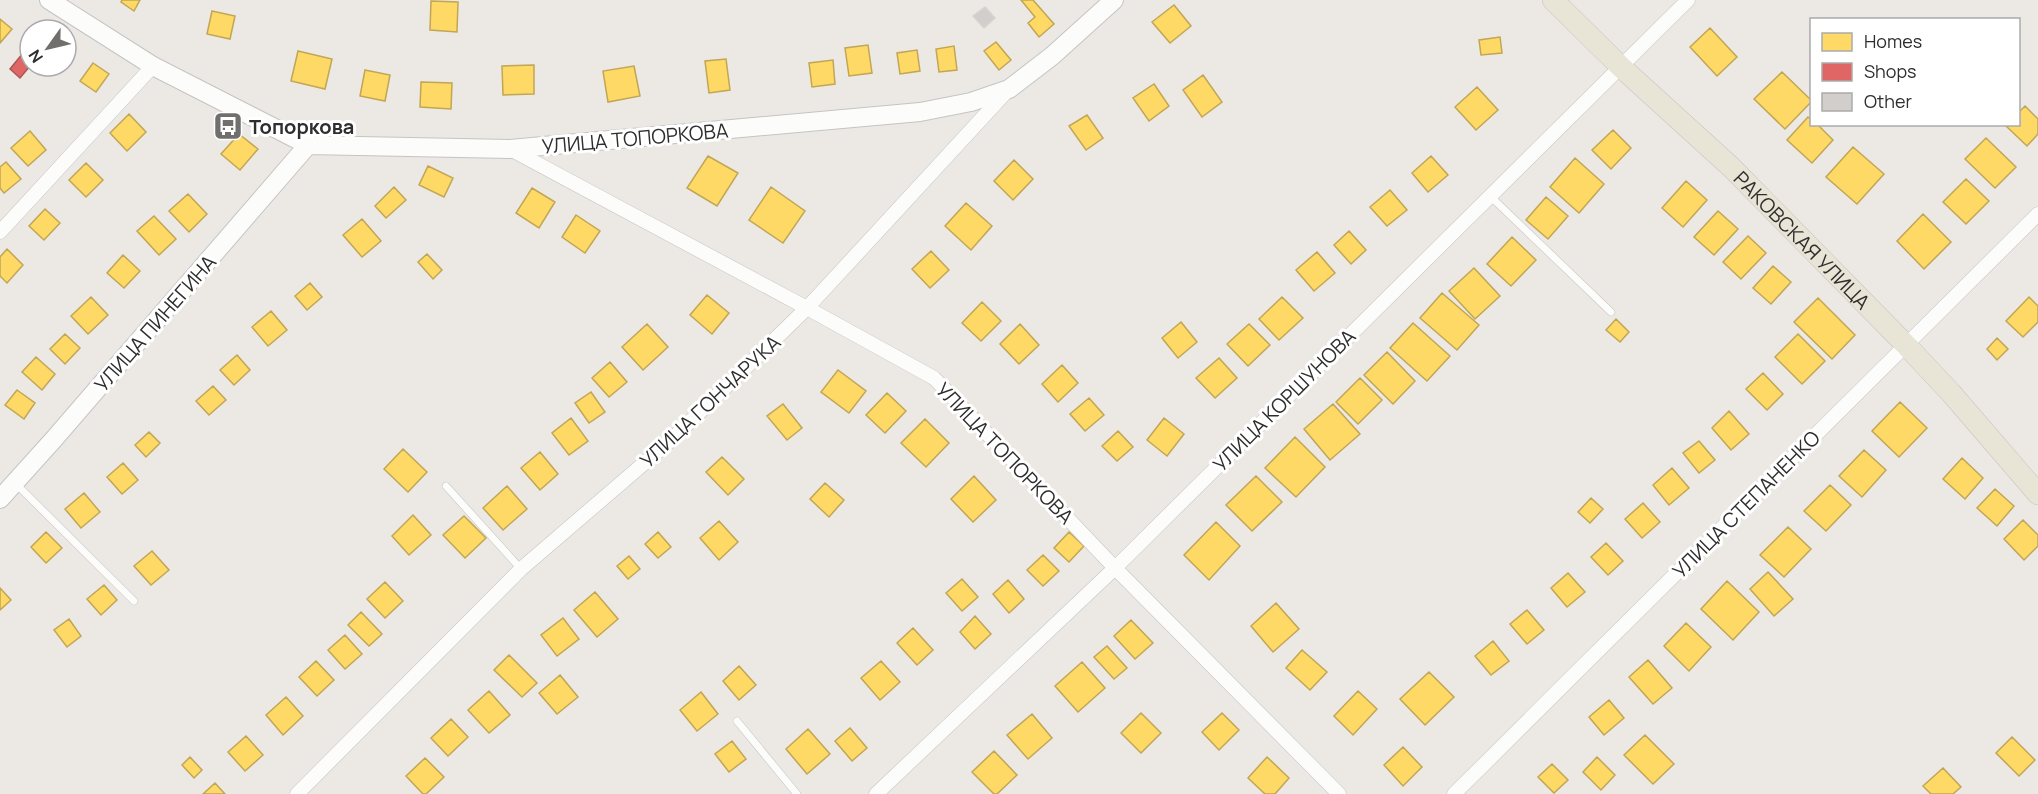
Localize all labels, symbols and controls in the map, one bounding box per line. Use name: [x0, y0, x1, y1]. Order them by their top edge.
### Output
north arrow: [18, 18, 78, 78]
legend: [1810, 18, 2020, 126]
text: Homes: [1864, 29, 1922, 53]
text: N: [23, 45, 48, 67]
text: Shops: [1864, 59, 1916, 83]
text: Other: [1864, 89, 1912, 113]
bus stop icon: Топоркова: [212, 110, 244, 142]
place label: Топоркова: [249, 113, 354, 140]
street label: УЛИЦА ТОПОРКОВА: [541, 116, 730, 160]
street label: РАКОВСКАЯ УЛИЦА: [1728, 165, 1877, 315]
street label: УЛИЦА ПИНЕГИНА: [88, 249, 222, 397]
street label: УЛИЦА КОРШУНОВА: [1207, 323, 1361, 477]
street label: УЛИЦА ГОНЧАРУКА: [634, 328, 786, 473]
street label: УЛИЦА ТОПОРКОВА: [930, 376, 1080, 530]
street label: УЛИЦА СТЕПАНЕНКО: [1666, 424, 1826, 584]

